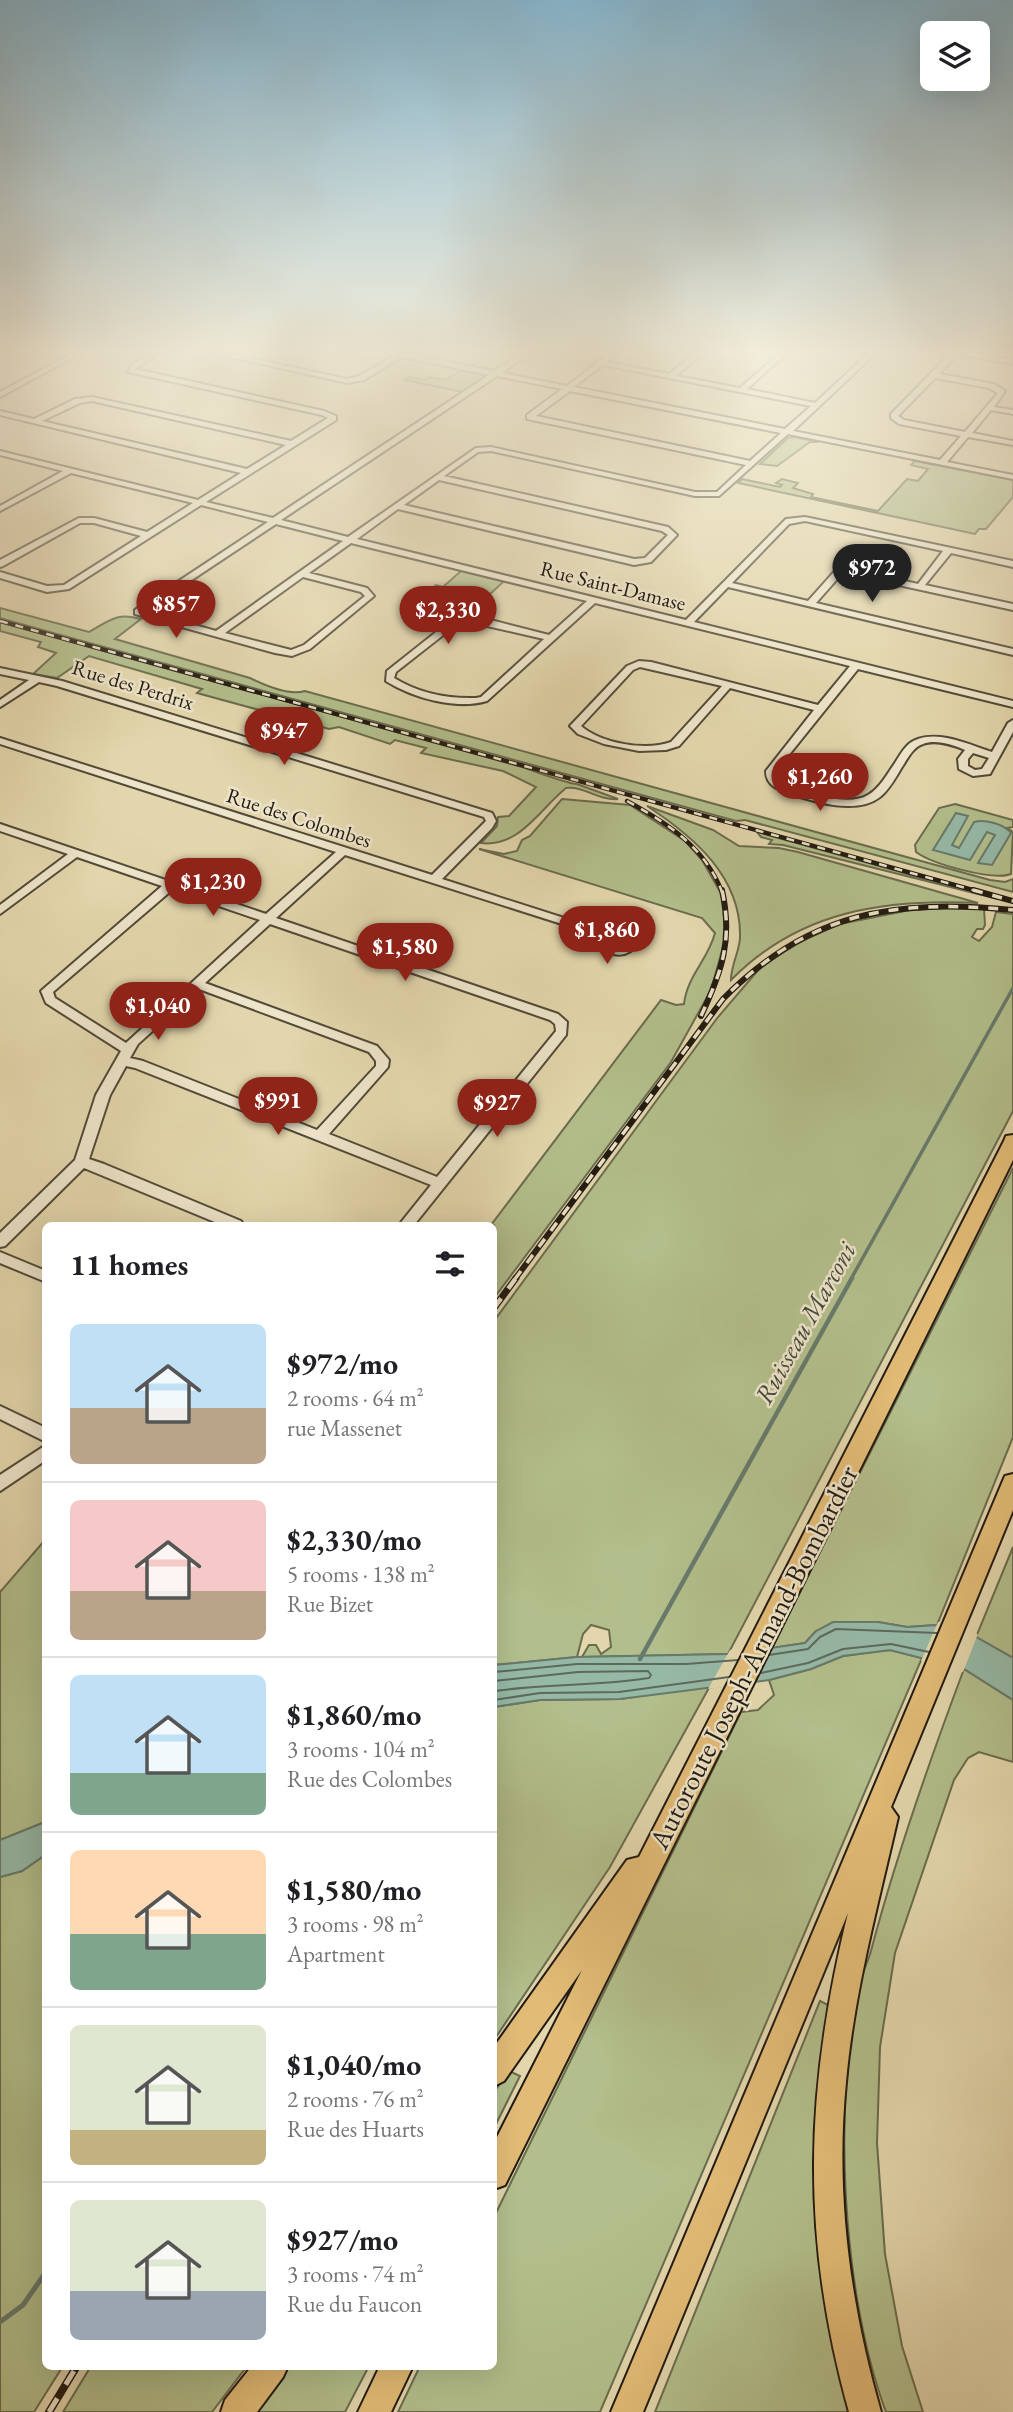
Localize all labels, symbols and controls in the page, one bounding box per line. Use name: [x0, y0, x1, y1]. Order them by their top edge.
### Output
map controls: [920, 21, 990, 91]
button: layers: [920, 21, 990, 91]
pin: $972: [831, 544, 913, 604]
text: $972: [848, 552, 896, 582]
street label: Rue Saint-Damase: [538, 554, 689, 617]
pin: $857: [135, 580, 217, 640]
pin: $2,330: [391, 586, 505, 646]
text: $857: [152, 588, 200, 618]
text: $2,330: [416, 594, 480, 624]
street label: Rue des Perdrix: [69, 653, 197, 716]
pin: $947: [243, 708, 325, 767]
text: $947: [260, 715, 308, 745]
pin: $1,260: [763, 754, 877, 813]
text: $1,260: [788, 761, 852, 791]
street label: Rue des Colombes: [223, 781, 375, 854]
pin: $1,230: [156, 858, 270, 918]
text: $1,230: [181, 866, 245, 896]
pin: $1,860: [550, 906, 664, 966]
text: $1,860: [575, 914, 639, 944]
pin: $1,580: [348, 923, 462, 983]
text: $1,580: [373, 931, 437, 961]
pin: $1,040: [101, 982, 215, 1042]
text: $1,040: [126, 990, 190, 1020]
pin: $991: [237, 1078, 319, 1137]
pin: $927: [456, 1080, 538, 1139]
text: $991: [254, 1085, 302, 1115]
text: $927: [473, 1087, 521, 1117]
water label: Ruisseau Marconi: [747, 1235, 864, 1410]
text: 11 homes: [70, 1245, 188, 1284]
icon: filters: [431, 1245, 469, 1283]
text: $972/mo: [287, 1344, 398, 1383]
icon: home: [126, 1352, 210, 1436]
text: 2 rooms · 64 m²: [287, 1383, 424, 1413]
text: rue Massenet: [287, 1413, 402, 1443]
street label: Autoroute Joseph-Armand-Bombardier: [640, 1459, 866, 1856]
text: $2,330/mo: [287, 1520, 421, 1559]
icon: home: [126, 1528, 210, 1612]
text: 5 rooms · 138 m²: [287, 1559, 435, 1589]
text: Rue Bizet: [287, 1589, 373, 1619]
text: $1,860/mo: [287, 1695, 421, 1734]
icon: home: [126, 1703, 210, 1787]
text: 3 rooms · 104 m²: [287, 1734, 435, 1764]
text: Rue des Colombes: [287, 1764, 452, 1794]
text: $1,580/mo: [287, 1870, 421, 1909]
icon: home: [126, 1878, 210, 1962]
text: 3 rooms · 98 m²: [287, 1909, 424, 1939]
text: Apartment: [287, 1939, 385, 1969]
text: $1,040/mo: [287, 2045, 421, 2084]
icon: home: [126, 2053, 210, 2137]
text: 2 rooms · 76 m²: [287, 2084, 424, 2114]
text: Rue des Huarts: [287, 2114, 424, 2144]
text: $927/mo: [287, 2220, 398, 2259]
icon: home: [126, 2228, 210, 2312]
text: 3 rooms · 74 m²: [287, 2259, 424, 2289]
text: Rue du Faucon: [287, 2289, 422, 2319]

